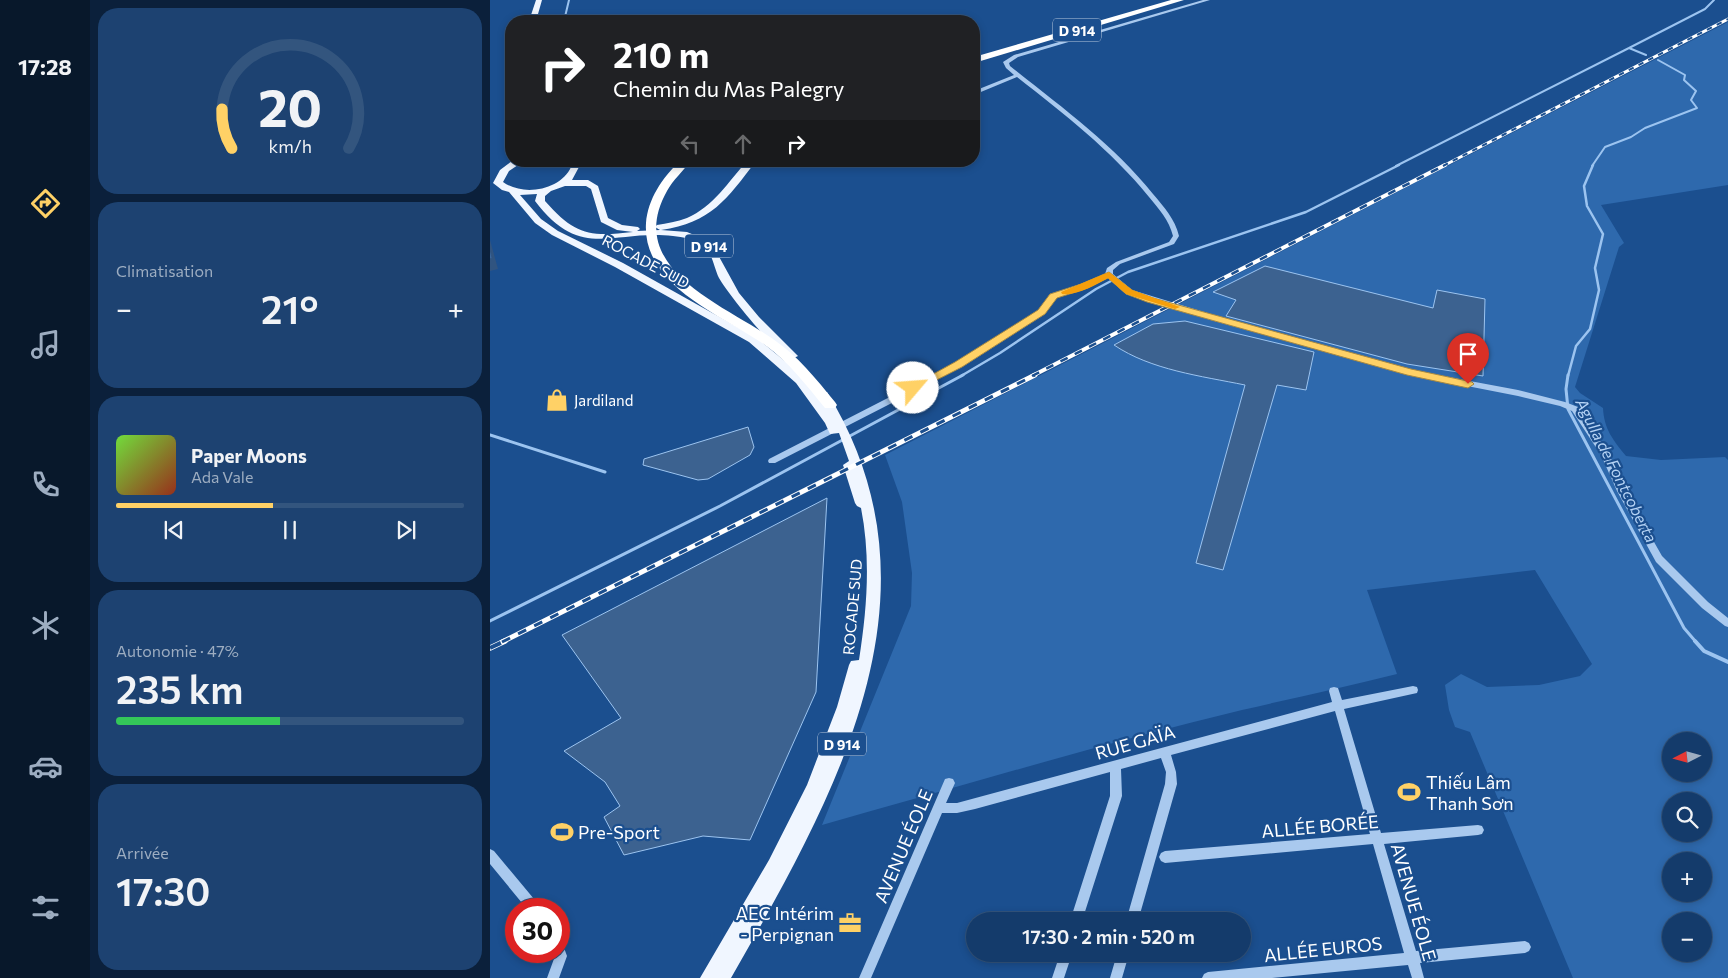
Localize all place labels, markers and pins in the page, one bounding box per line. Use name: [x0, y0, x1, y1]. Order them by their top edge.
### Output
pin: [1447, 333, 1489, 384]
shop icon: Jardiland: [544, 387, 570, 413]
place label: Jardiland: [574, 391, 633, 409]
place label: Thiếu Lâm Thanh Sơn: [1426, 771, 1514, 814]
sports icon: Thiếu Lâm Thanh Sơn: [1396, 779, 1422, 805]
sports icon: Pre-Sport: [549, 819, 575, 845]
place label: Pre-Sport: [578, 821, 660, 843]
place label: AEC Intérim - Perpignan: [736, 902, 834, 945]
office icon: AEC Intérim - Perpignan: [837, 910, 863, 936]

